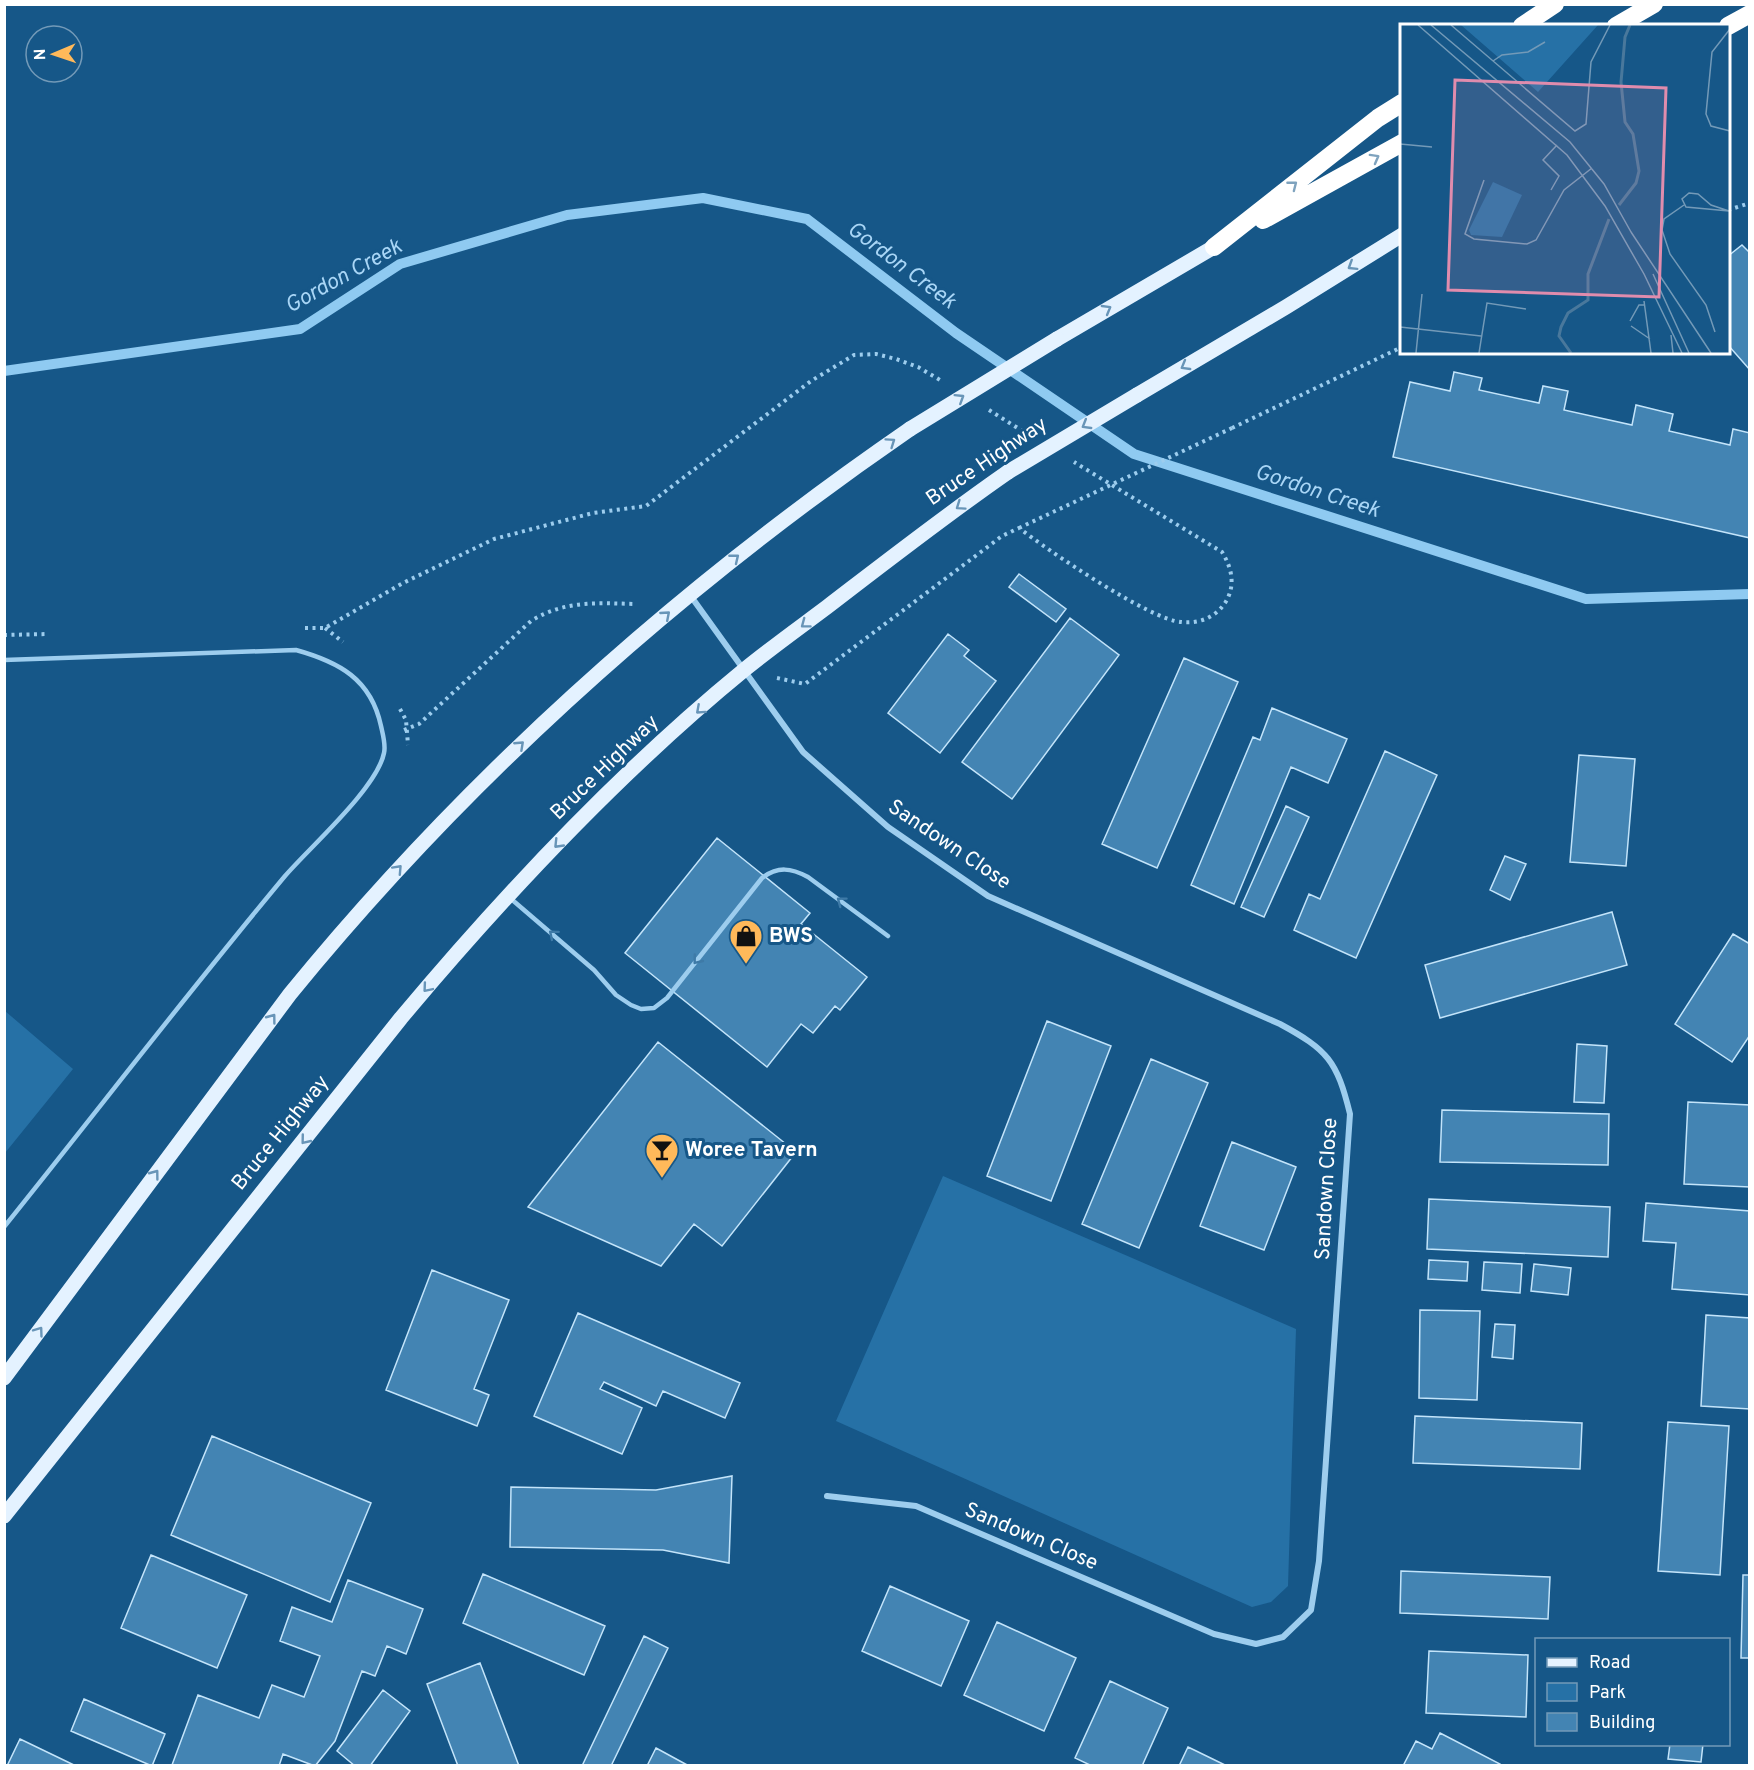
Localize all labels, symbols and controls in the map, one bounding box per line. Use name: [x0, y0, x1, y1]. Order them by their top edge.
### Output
north arrow: [24, 24, 84, 84]
inset map: [1400, 24, 1730, 354]
text: N: [31, 48, 51, 61]
one-way arrow: [1369, 153, 1380, 165]
one-way arrow: [1286, 181, 1297, 192]
water label: Gordon Creek: [841, 216, 962, 316]
water label: Gordon Creek: [281, 233, 408, 320]
one-way arrow: [1348, 258, 1358, 270]
one-way arrow: [1101, 305, 1111, 317]
one-way arrow: [1181, 359, 1191, 371]
one-way arrow: [954, 394, 964, 406]
street label: Bruce Highway: [921, 411, 1053, 513]
one-way arrow: [1082, 418, 1092, 429]
one-way arrow: [885, 438, 896, 449]
water label: Gordon Creek: [1251, 459, 1384, 525]
one-way arrow: [956, 498, 967, 509]
one-way arrow: [728, 554, 739, 565]
one-way arrow: [659, 611, 670, 622]
one-way arrow: [801, 616, 812, 627]
one-way arrow: [696, 703, 707, 714]
street label: Bruce Highway: [545, 709, 665, 827]
one-way arrow: [513, 741, 524, 752]
street label: Sandown Close: [882, 794, 1016, 896]
one-way arrow: [555, 836, 566, 847]
one-way arrow: [391, 865, 402, 876]
one-way arrow: [836, 897, 847, 908]
shop icon: BWS: [728, 918, 764, 965]
place label: BWS: [769, 923, 813, 950]
one-way arrow: [549, 930, 560, 941]
one-way arrow: [694, 953, 705, 964]
one-way arrow: [423, 981, 434, 992]
one-way arrow: [265, 1013, 276, 1024]
street label: Bruce Highway: [226, 1070, 336, 1196]
street label: Sandown Close: [1310, 1117, 1344, 1261]
bar icon: Woree Tavern: [644, 1132, 680, 1179]
one-way arrow: [302, 1133, 313, 1144]
place label: Woree Tavern: [685, 1137, 818, 1164]
one-way arrow: [148, 1170, 159, 1181]
one-way arrow: [32, 1326, 43, 1337]
street label: Sandown Close: [960, 1497, 1102, 1577]
legend: [1535, 1638, 1730, 1746]
text: Road: [1589, 1652, 1631, 1675]
text: Park: [1589, 1682, 1626, 1705]
text: Building: [1589, 1712, 1655, 1735]

